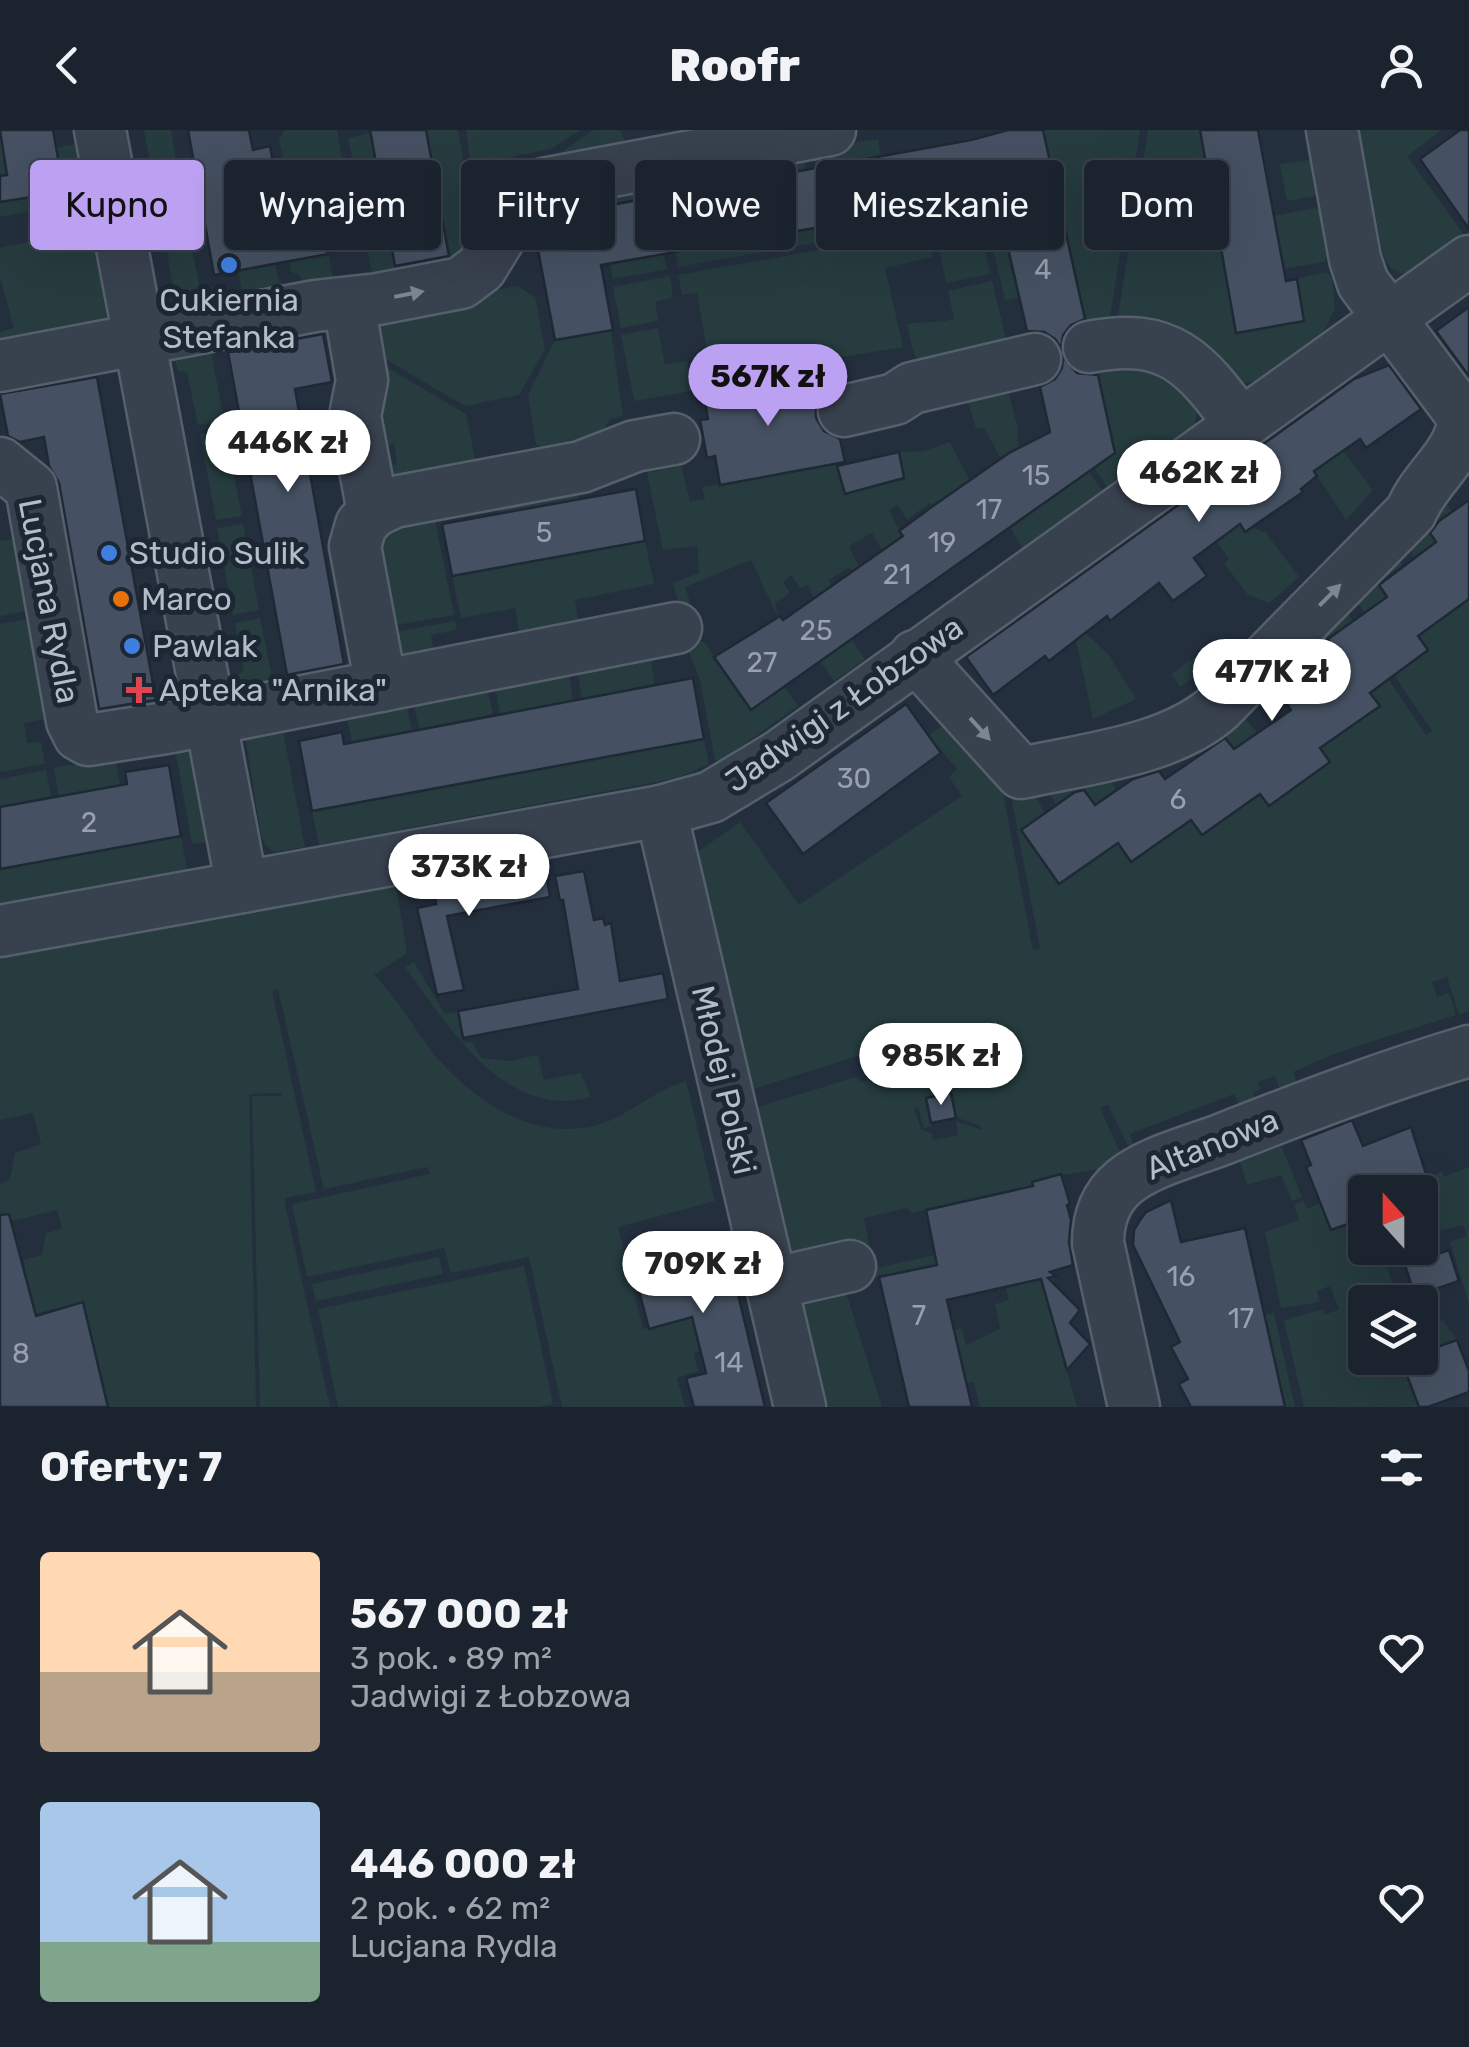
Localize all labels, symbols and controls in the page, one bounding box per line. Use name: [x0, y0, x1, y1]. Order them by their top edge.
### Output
icon: back: [40, 38, 95, 93]
icon: person: [1374, 38, 1429, 93]
text: Roofr: [669, 39, 800, 92]
chip: Kupno: [30, 160, 204, 250]
chip: Wynajem: [224, 160, 441, 250]
chip: Filtry: [461, 160, 615, 250]
chip: Nowe: [635, 160, 796, 250]
chip: Mieszkanie: [816, 160, 1064, 250]
chip: Dom: [1084, 160, 1229, 250]
house number: 4: [1034, 253, 1052, 286]
marker: Cukiernia Stefanka: [218, 254, 240, 276]
place label: Cukiernia Stefanka: [159, 281, 299, 356]
one-way arrow: [393, 285, 424, 301]
pin: 567K zł: [676, 344, 860, 429]
text: 567K zł: [710, 357, 826, 395]
pin: 446K zł: [196, 410, 380, 495]
text: 446K zł: [227, 423, 349, 461]
pin: 462K zł: [1107, 440, 1291, 525]
text: 462K zł: [1139, 453, 1259, 491]
house number: 15: [1022, 459, 1050, 492]
house number: 17: [976, 493, 1002, 526]
street label: Lucjana Rydla: [11, 495, 87, 707]
house number: 5: [536, 516, 552, 549]
house number: 19: [928, 526, 956, 559]
place label: Studio Sulik: [129, 534, 305, 572]
marker: Studio Sulik: [98, 542, 120, 564]
house number: 21: [883, 558, 911, 591]
place label: Marco: [141, 580, 232, 618]
one-way arrow: [1318, 583, 1342, 607]
marker: Marco: [110, 588, 132, 610]
street label: Jadwigi z Łobzowa: [718, 608, 970, 800]
house number: 25: [799, 614, 833, 647]
place label: Pawlak: [152, 627, 258, 665]
marker: Pawlak: [121, 635, 143, 657]
pin: 477K zł: [1180, 639, 1364, 724]
house number: 27: [747, 646, 777, 679]
text: 477K zł: [1215, 652, 1329, 690]
place label: Apteka "Arnika": [159, 671, 387, 709]
marker: Apteka "Arnika": [128, 679, 150, 701]
one-way arrow: [968, 717, 991, 741]
house number: 30: [837, 762, 871, 795]
house number: 6: [1170, 783, 1186, 816]
house number: 2: [81, 806, 97, 839]
pin: 373K zł: [377, 834, 561, 919]
text: 373K zł: [410, 847, 528, 885]
street label: Młodej Polski: [684, 982, 764, 1178]
pin: 985K zł: [849, 1023, 1033, 1108]
text: 985K zł: [881, 1036, 1001, 1074]
street label: Altanowa: [1140, 1100, 1284, 1188]
north arrow: [1348, 1175, 1438, 1265]
map controls: [1348, 1175, 1438, 1375]
pin: 709K zł: [611, 1231, 795, 1316]
text: 709K zł: [644, 1244, 762, 1282]
house number: 16: [1167, 1260, 1195, 1293]
button: layers: [1348, 1285, 1438, 1375]
house number: 7: [912, 1299, 926, 1332]
house number: 17: [1228, 1302, 1254, 1335]
house number: 8: [12, 1337, 30, 1370]
house number: 14: [714, 1346, 744, 1379]
icon: filters: [1374, 1440, 1429, 1495]
text: Oferty: 7: [40, 1442, 222, 1492]
text: 567 000 zł: [350, 1589, 568, 1639]
icon: home: [120, 1592, 240, 1712]
icon: heart: [1374, 1625, 1429, 1680]
text: 3 pok. · 89 m²: [350, 1639, 552, 1677]
text: Jadwigi z Łobzowa: [350, 1677, 631, 1715]
text: 446 000 zł: [350, 1839, 576, 1889]
icon: home: [120, 1842, 240, 1962]
icon: heart: [1374, 1875, 1429, 1930]
text: 2 pok. · 62 m²: [350, 1889, 550, 1927]
text: Lucjana Rydla: [350, 1927, 558, 1965]

